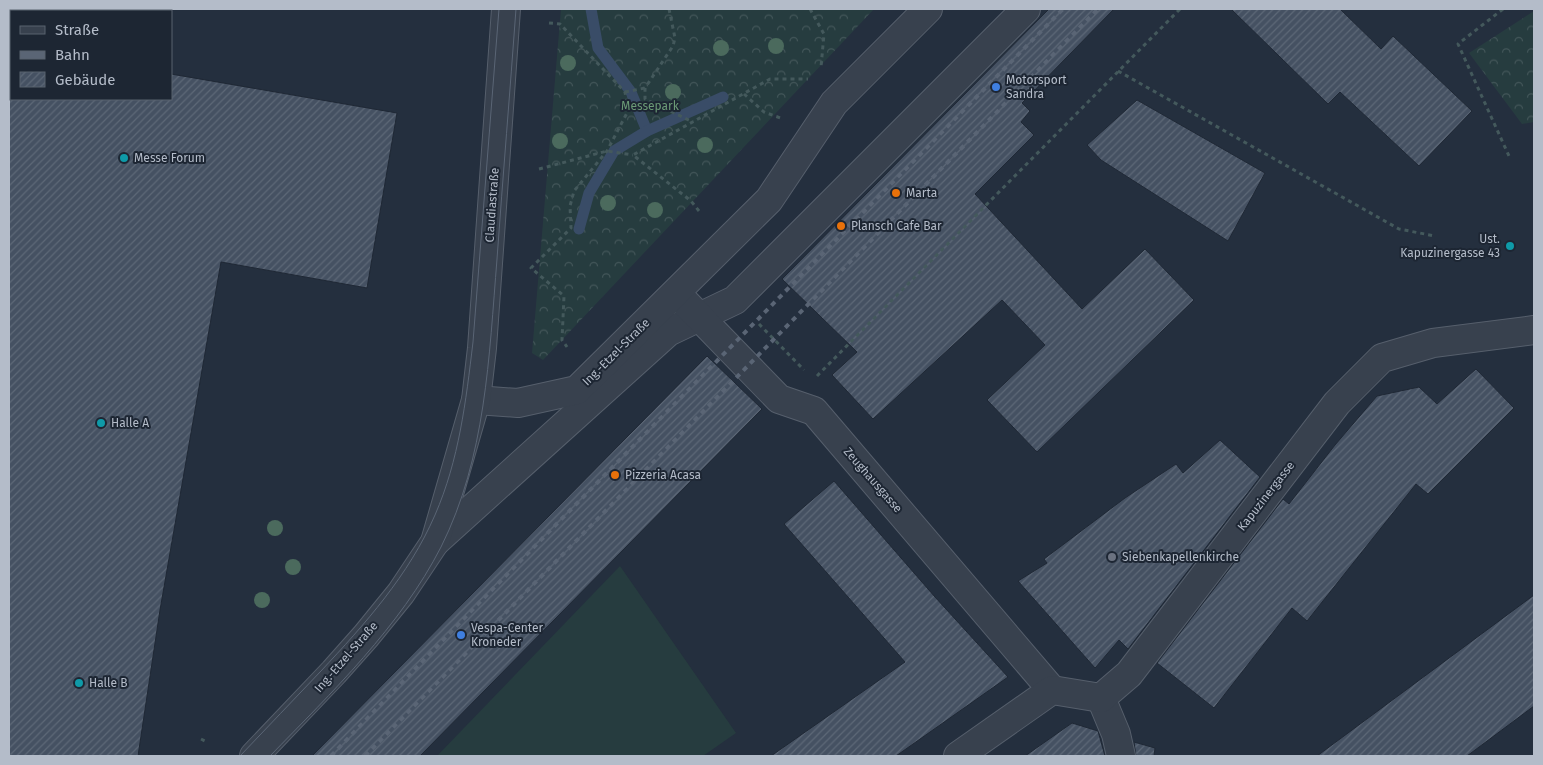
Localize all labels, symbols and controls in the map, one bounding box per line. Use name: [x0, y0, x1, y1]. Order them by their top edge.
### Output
legend: [10, 10, 172, 100]
text: Straße: [55, 21, 99, 39]
text: Bahn: [55, 46, 90, 64]
text: Gebäude: [55, 71, 115, 89]
place label: Motorsport Sandra: [1006, 73, 1067, 101]
marker: Motorsport Sandra: [990, 81, 1002, 93]
park label: Messepark: [621, 99, 680, 113]
place label: Messe Forum: [134, 151, 205, 165]
marker: Messe Forum: [118, 152, 130, 164]
street label: Claudiastraße: [482, 167, 502, 243]
place label: Marta: [906, 186, 937, 200]
marker: Marta: [890, 187, 902, 199]
place label: Plansch Cafe Bar: [851, 219, 942, 233]
marker: Plansch Cafe Bar: [835, 220, 847, 232]
place label: Ust. Kapuzinergasse 43: [1400, 232, 1500, 260]
marker: Ust. Kapuzinergasse 43: [1504, 240, 1516, 252]
street label: Ing.-Etzel-Straße: [580, 316, 652, 388]
place label: Halle A: [111, 416, 149, 430]
marker: Halle A: [95, 417, 107, 429]
street label: Zeughausgasse: [841, 444, 905, 516]
street label: Kapuzinergasse: [1235, 458, 1297, 534]
place label: Pizzeria Acasa: [625, 468, 701, 482]
marker: Pizzeria Acasa: [609, 469, 621, 481]
place label: Siebenkapellenkirche: [1122, 550, 1239, 564]
marker: Siebenkapellenkirche: [1106, 551, 1118, 563]
street label: Ing.-Etzel-Straße: [311, 619, 381, 695]
place label: Vespa-Center Kroneder: [471, 621, 544, 649]
marker: Vespa-Center Kroneder: [455, 629, 467, 641]
place label: Halle B: [89, 676, 128, 690]
marker: Halle B: [73, 677, 85, 689]

